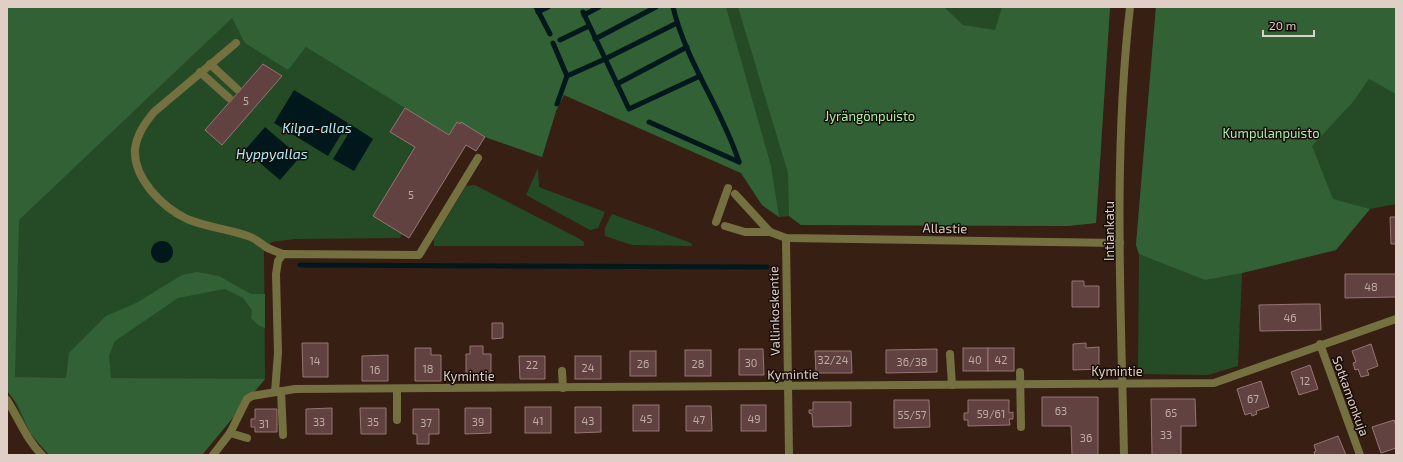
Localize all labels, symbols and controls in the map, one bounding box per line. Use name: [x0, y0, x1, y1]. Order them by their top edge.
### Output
scale bar: [1263, 12, 1314, 38]
text: 20 m: [1269, 18, 1296, 32]
house number: 5: [243, 94, 249, 107]
park label: Jyrängönpuisto: [825, 108, 915, 124]
water label: Kilpa-allas: [282, 119, 352, 136]
park label: Kumpulanpuisto: [1222, 125, 1320, 141]
water label: Hyppyallas: [236, 145, 308, 162]
house number: 5: [408, 188, 414, 201]
street label: Intiankatu: [1101, 201, 1117, 261]
street label: Allastie: [923, 220, 968, 236]
street label: Vallinkoskentie: [765, 266, 783, 356]
house number: 48: [1364, 280, 1378, 293]
house number: 46: [1283, 311, 1297, 324]
house number: 32/24: [818, 353, 849, 366]
house number: 40: [968, 353, 982, 366]
house number: 42: [995, 353, 1007, 366]
house number: 14: [309, 354, 321, 367]
street label: Sotkamonkuja: [1329, 354, 1373, 438]
house number: 36/38: [897, 355, 927, 368]
house number: 30: [745, 356, 757, 369]
house number: 26: [637, 357, 649, 370]
house number: 28: [692, 357, 704, 370]
house number: 22: [526, 358, 538, 371]
house number: 24: [582, 361, 595, 374]
house number: 18: [422, 362, 434, 375]
house number: 16: [370, 363, 380, 376]
street label: Kymintie: [1091, 363, 1143, 379]
street label: Kymintie: [767, 366, 819, 382]
street label: Kymintie: [443, 368, 495, 384]
house number: 12: [1300, 374, 1310, 387]
house number: 67: [1247, 392, 1259, 405]
house number: 63: [1055, 404, 1067, 417]
house number: 65: [1165, 406, 1177, 419]
house number: 59/61: [977, 407, 1005, 420]
house number: 55/57: [897, 408, 927, 421]
house number: 45: [640, 412, 652, 425]
house number: 49: [747, 412, 761, 425]
house number: 47: [693, 413, 706, 426]
house number: 41: [532, 414, 544, 427]
house number: 43: [582, 414, 594, 427]
house number: 33: [313, 415, 325, 428]
house number: 35: [367, 415, 379, 428]
house number: 39: [472, 415, 484, 428]
house number: 37: [420, 416, 432, 429]
house number: 31: [259, 417, 269, 430]
house number: 33: [1160, 428, 1172, 441]
house number: 36: [1080, 431, 1092, 444]

